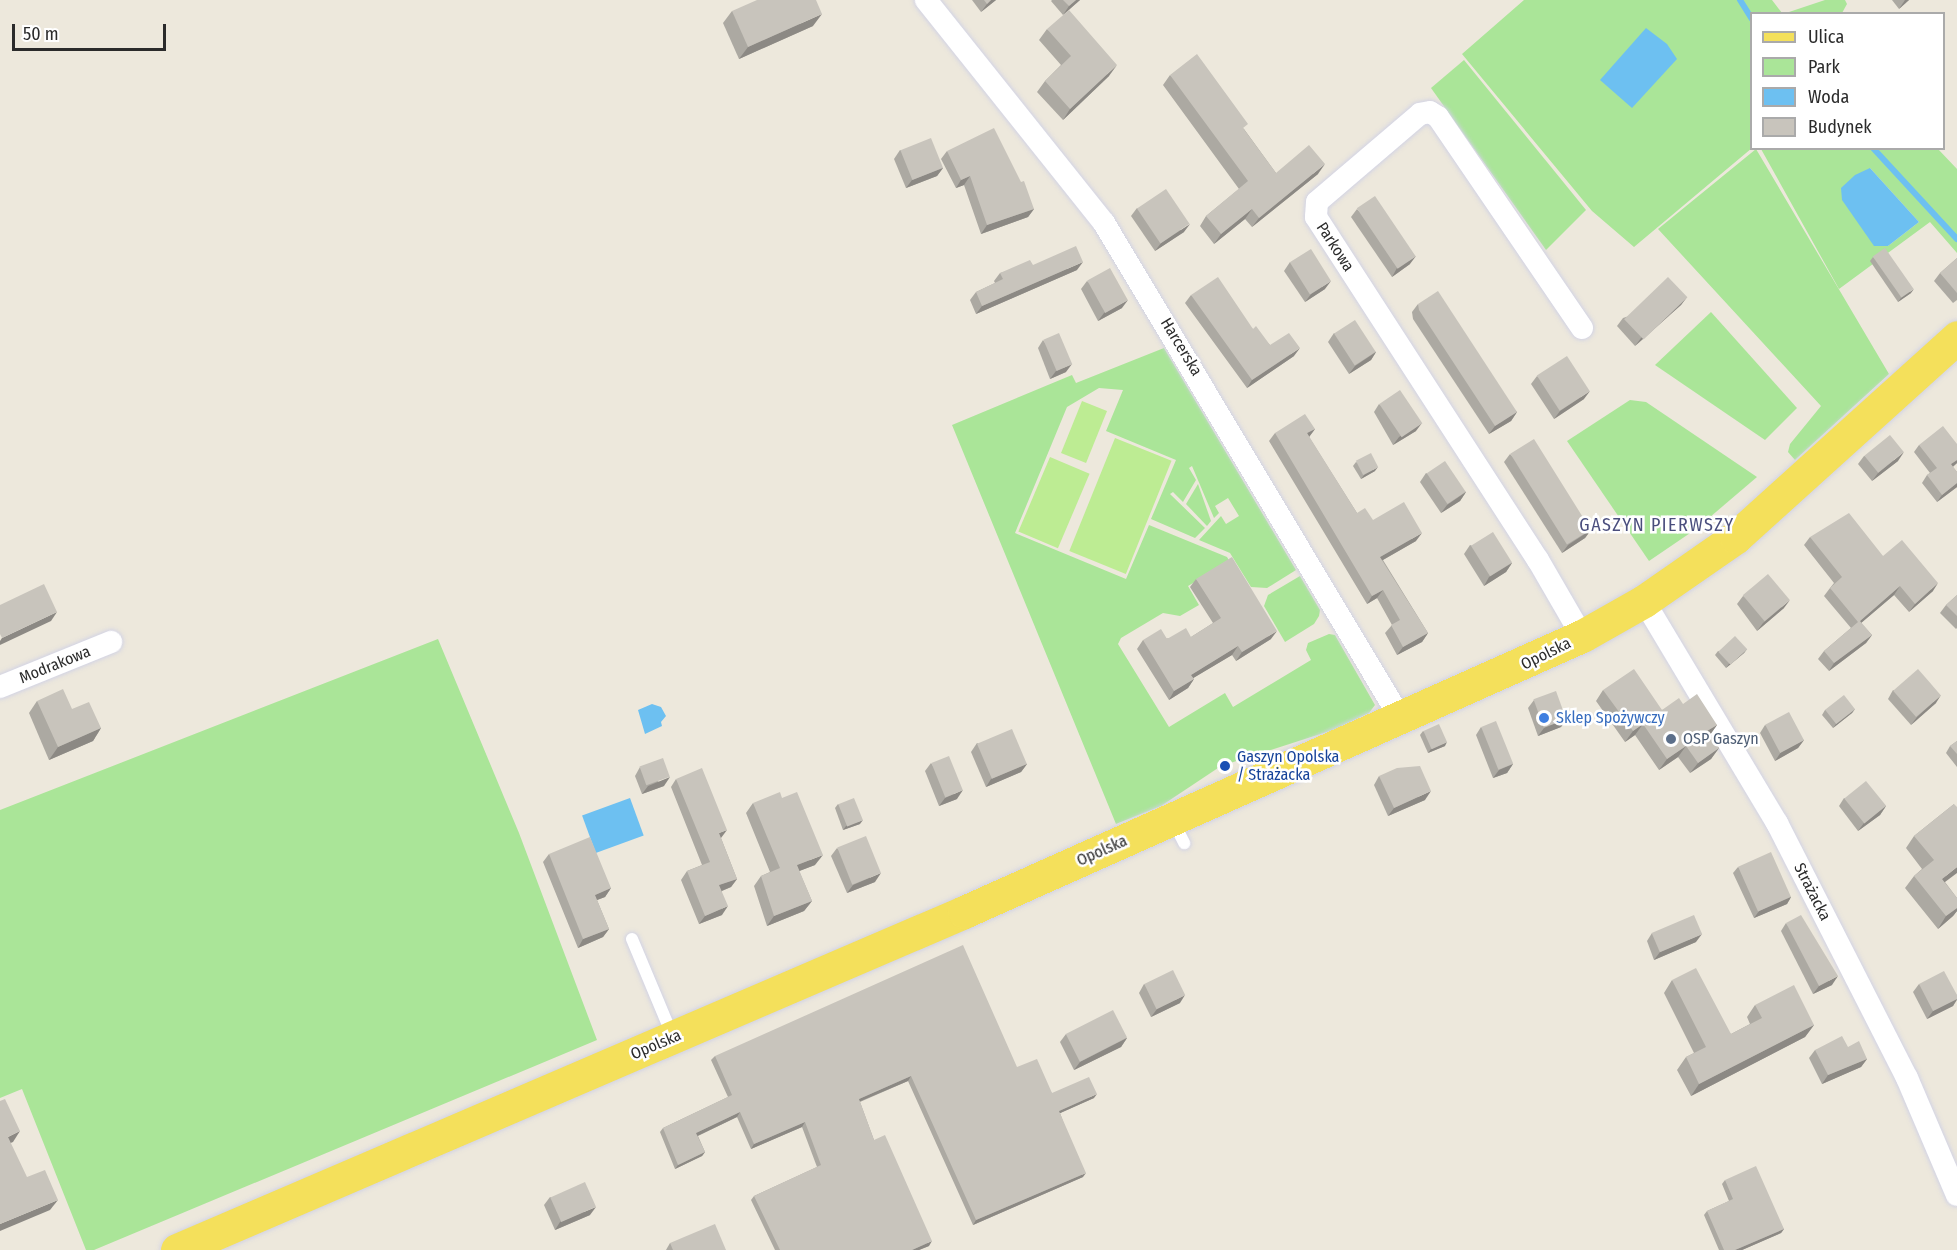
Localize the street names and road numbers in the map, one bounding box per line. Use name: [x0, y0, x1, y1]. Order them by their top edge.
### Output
street label: Parkowa: [1312, 219, 1358, 275]
street label: Harcerska: [1156, 314, 1206, 380]
street label: Opolska: [1518, 634, 1574, 674]
street label: Modrakowa: [17, 642, 93, 688]
street label: Opolska: [1074, 831, 1130, 871]
street label: Strażacka: [1789, 860, 1835, 924]
street label: Opolska: [628, 1026, 684, 1064]

